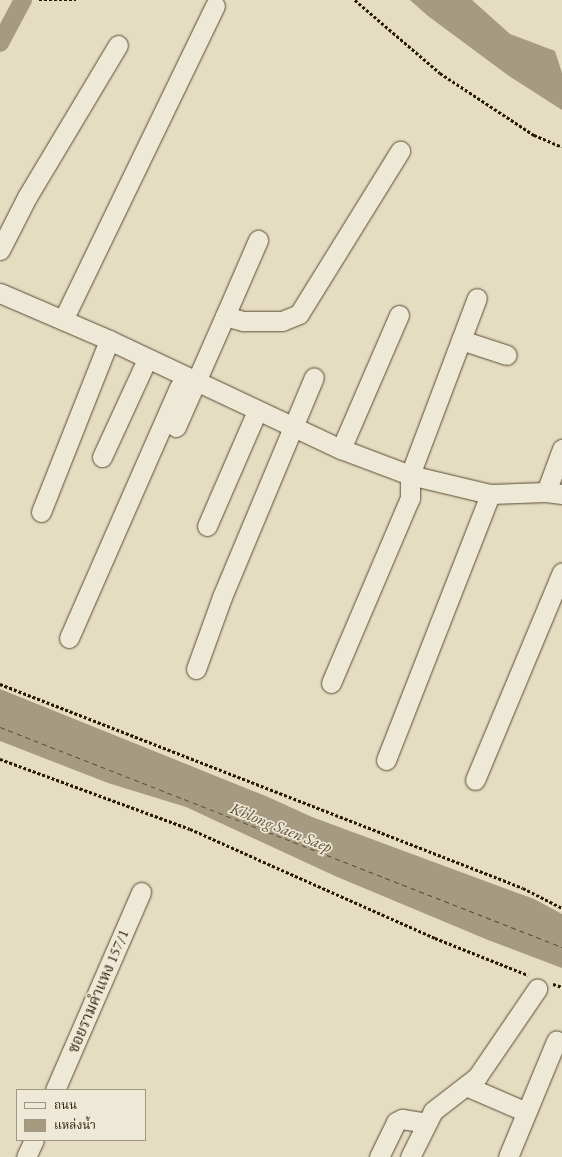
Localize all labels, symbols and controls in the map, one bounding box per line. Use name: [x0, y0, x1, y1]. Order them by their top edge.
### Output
water label: Khlong Saen Saep: [227, 799, 335, 857]
street label: ซอยรามคำแหง 157/1: [64, 926, 132, 1056]
legend: [16, 1089, 146, 1141]
text: ถนน: [54, 1097, 77, 1113]
text: แหล่งน้ำ: [54, 1117, 96, 1133]

